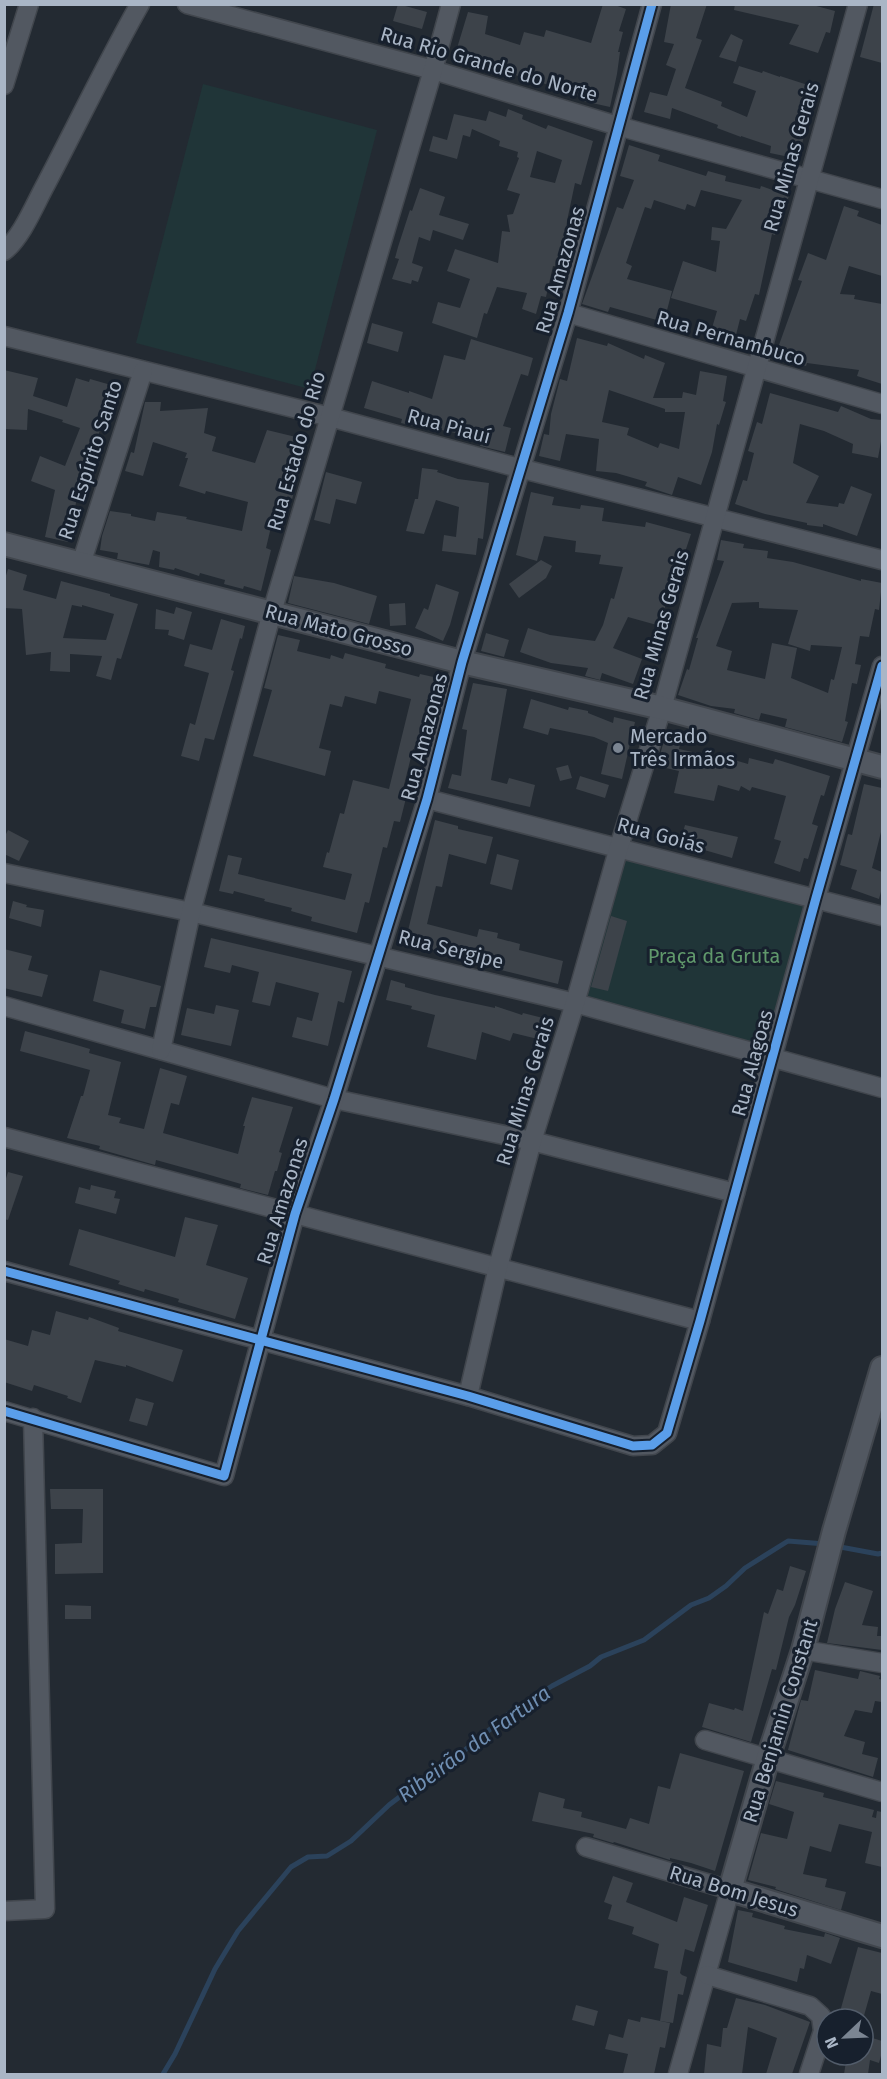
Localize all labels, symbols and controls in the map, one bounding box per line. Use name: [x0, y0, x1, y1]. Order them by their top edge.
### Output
street label: Rua Rio Grande do Norte: [378, 21, 600, 107]
street label: Rua Minas Gerais: [758, 79, 824, 235]
street label: Rua Amazonas: [530, 204, 590, 336]
street label: Rua Pernambuco: [654, 305, 808, 371]
street label: Rua Estado do Rio: [262, 368, 330, 534]
street label: Rua Espírito Santo: [53, 377, 127, 543]
street label: Rua Piauí: [405, 403, 494, 449]
street label: Rua Minas Gerais: [628, 547, 694, 703]
street label: Rua Mato Grosso: [263, 599, 415, 661]
street label: Rua Amazonas: [395, 670, 453, 804]
place label: Mercado Três Irmãos: [630, 724, 735, 771]
marker: Mercado Três Irmãos: [611, 741, 625, 755]
street label: Rua Goiás: [614, 812, 708, 858]
street label: Rua Sergipe: [396, 924, 506, 974]
park label: Praça da Gruta: [648, 944, 780, 969]
street label: Rua Alagoas: [726, 1007, 778, 1119]
street label: Rua Minas Gerais: [491, 1014, 559, 1168]
street label: Rua Amazonas: [251, 1135, 313, 1267]
street label: Rua Benjamin Constant: [738, 1616, 823, 1826]
water label: Ribeirão da Fartura: [393, 1680, 555, 1808]
street label: Rua Bom Jesus: [667, 1860, 801, 1922]
north arrow: [815, 2007, 875, 2067]
text: N: [821, 2034, 842, 2051]

